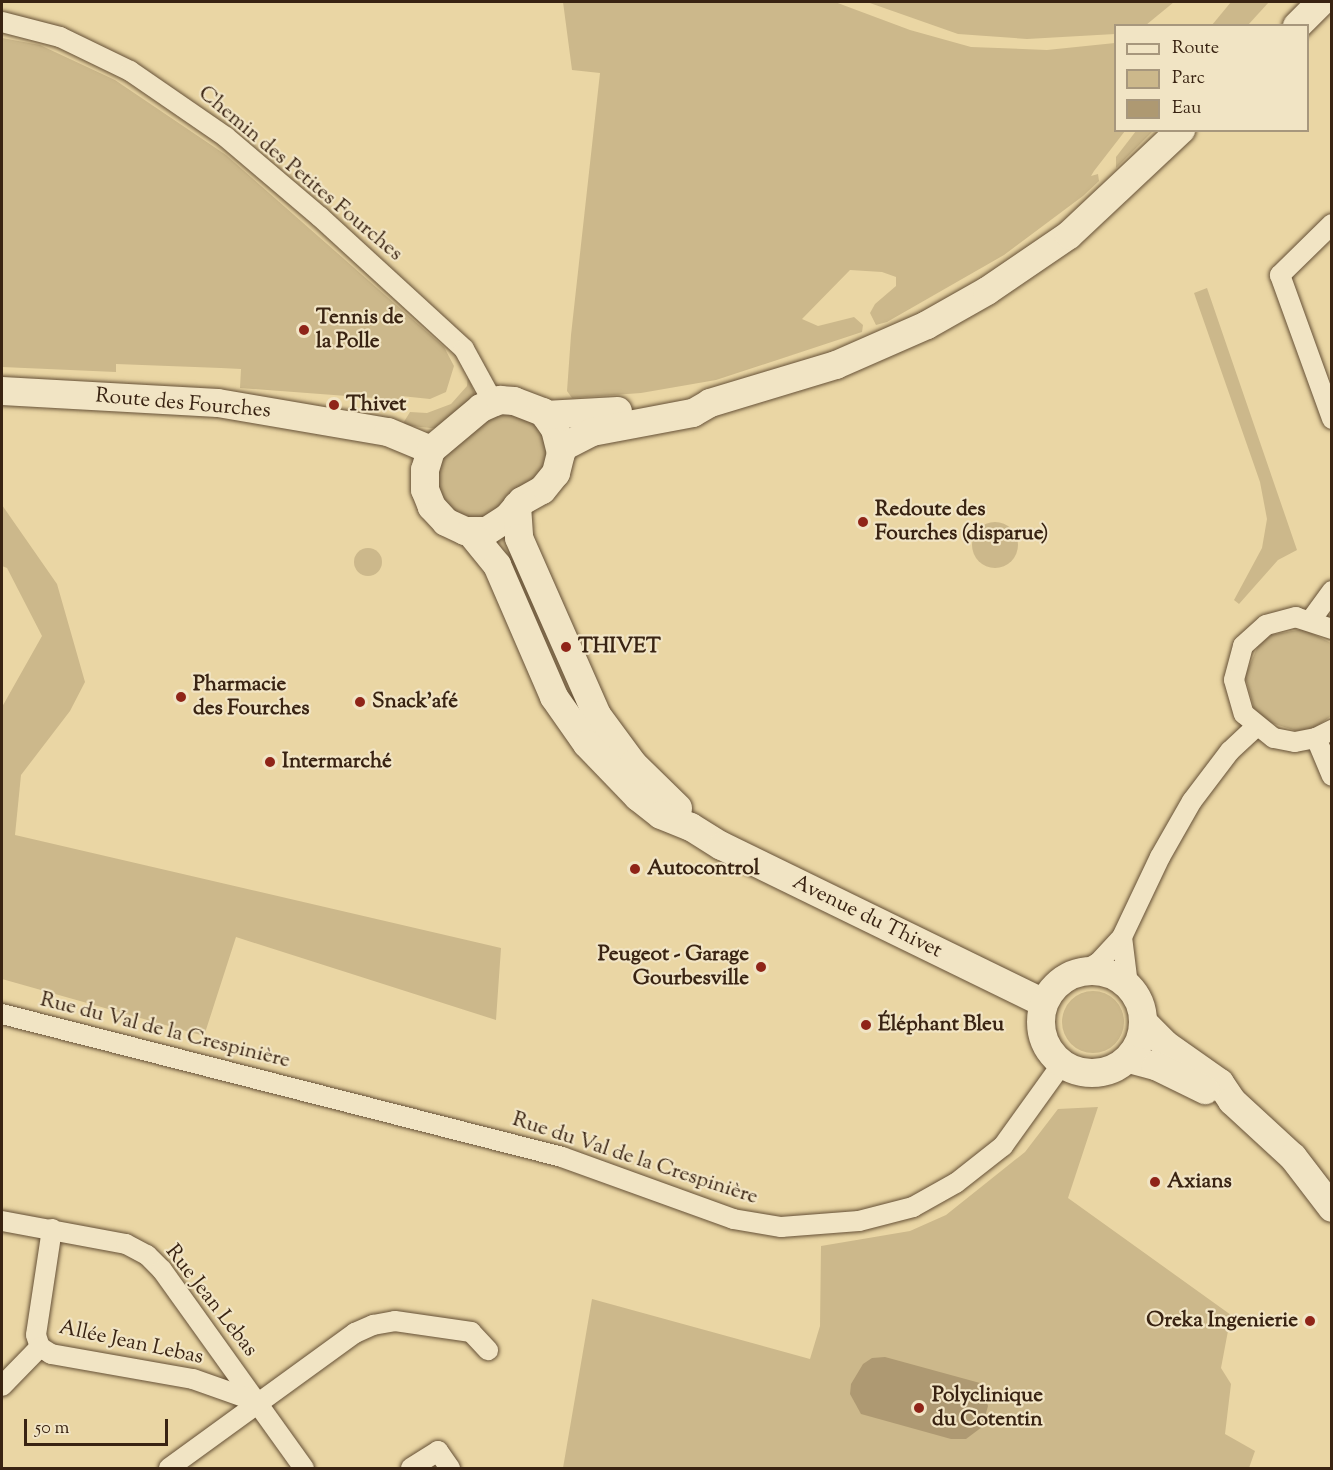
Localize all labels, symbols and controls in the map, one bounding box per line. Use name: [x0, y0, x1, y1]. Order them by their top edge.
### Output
legend: [1114, 24, 1309, 132]
text: Route: [1172, 36, 1219, 62]
text: Parc: [1172, 66, 1205, 92]
street label: Chemin des Petites Fourches: [193, 81, 407, 267]
text: Eau: [1172, 96, 1201, 122]
place label: Tennis de la Polle: [316, 305, 404, 355]
marker: Tennis de la Polle: [297, 323, 311, 337]
street label: Route des Fourches: [94, 384, 272, 424]
place label: Thivet: [346, 392, 406, 418]
marker: Thivet: [327, 398, 341, 412]
place label: Redoute des Fourches (disparue): [875, 497, 1048, 547]
marker: Redoute des Fourches (disparue): [856, 515, 870, 529]
place label: THIVET: [578, 634, 661, 660]
marker: THIVET: [559, 640, 573, 654]
place label: Pharmacie des Fourches: [193, 672, 309, 722]
place label: Snack'afé: [372, 689, 458, 715]
marker: Pharmacie des Fourches: [174, 690, 188, 704]
marker: Snack'afé: [353, 695, 367, 709]
place label: Intermarché: [282, 749, 392, 775]
marker: Intermarché: [263, 755, 277, 769]
place label: Autocontrol: [647, 856, 760, 882]
marker: Autocontrol: [628, 862, 642, 876]
street label: Avenue du Thivet: [788, 870, 946, 964]
place label: Peugeot - Garage Gourbesville: [598, 942, 749, 992]
marker: Peugeot - Garage Gourbesville: [754, 960, 768, 974]
street label: Rue du Val de la Crespinière: [37, 988, 293, 1074]
place label: Éléphant Bleu: [878, 1012, 1004, 1038]
marker: Éléphant Bleu: [859, 1018, 873, 1032]
street label: Rue du Val de la Crespinière: [509, 1107, 761, 1211]
place label: Axians: [1167, 1169, 1232, 1195]
marker: Axians: [1148, 1175, 1162, 1189]
street label: Rue Jean Lebas: [160, 1240, 262, 1362]
place label: Oreka Ingenierie: [1146, 1308, 1298, 1334]
marker: Oreka Ingenierie: [1303, 1314, 1317, 1328]
street label: Allée Jean Lebas: [57, 1315, 205, 1371]
place label: Polyclinique du Cotentin: [932, 1383, 1043, 1433]
marker: Polyclinique du Cotentin: [910, 1399, 928, 1417]
scale bar: [27, 1407, 171, 1445]
text: 50 m: [35, 1416, 69, 1442]

